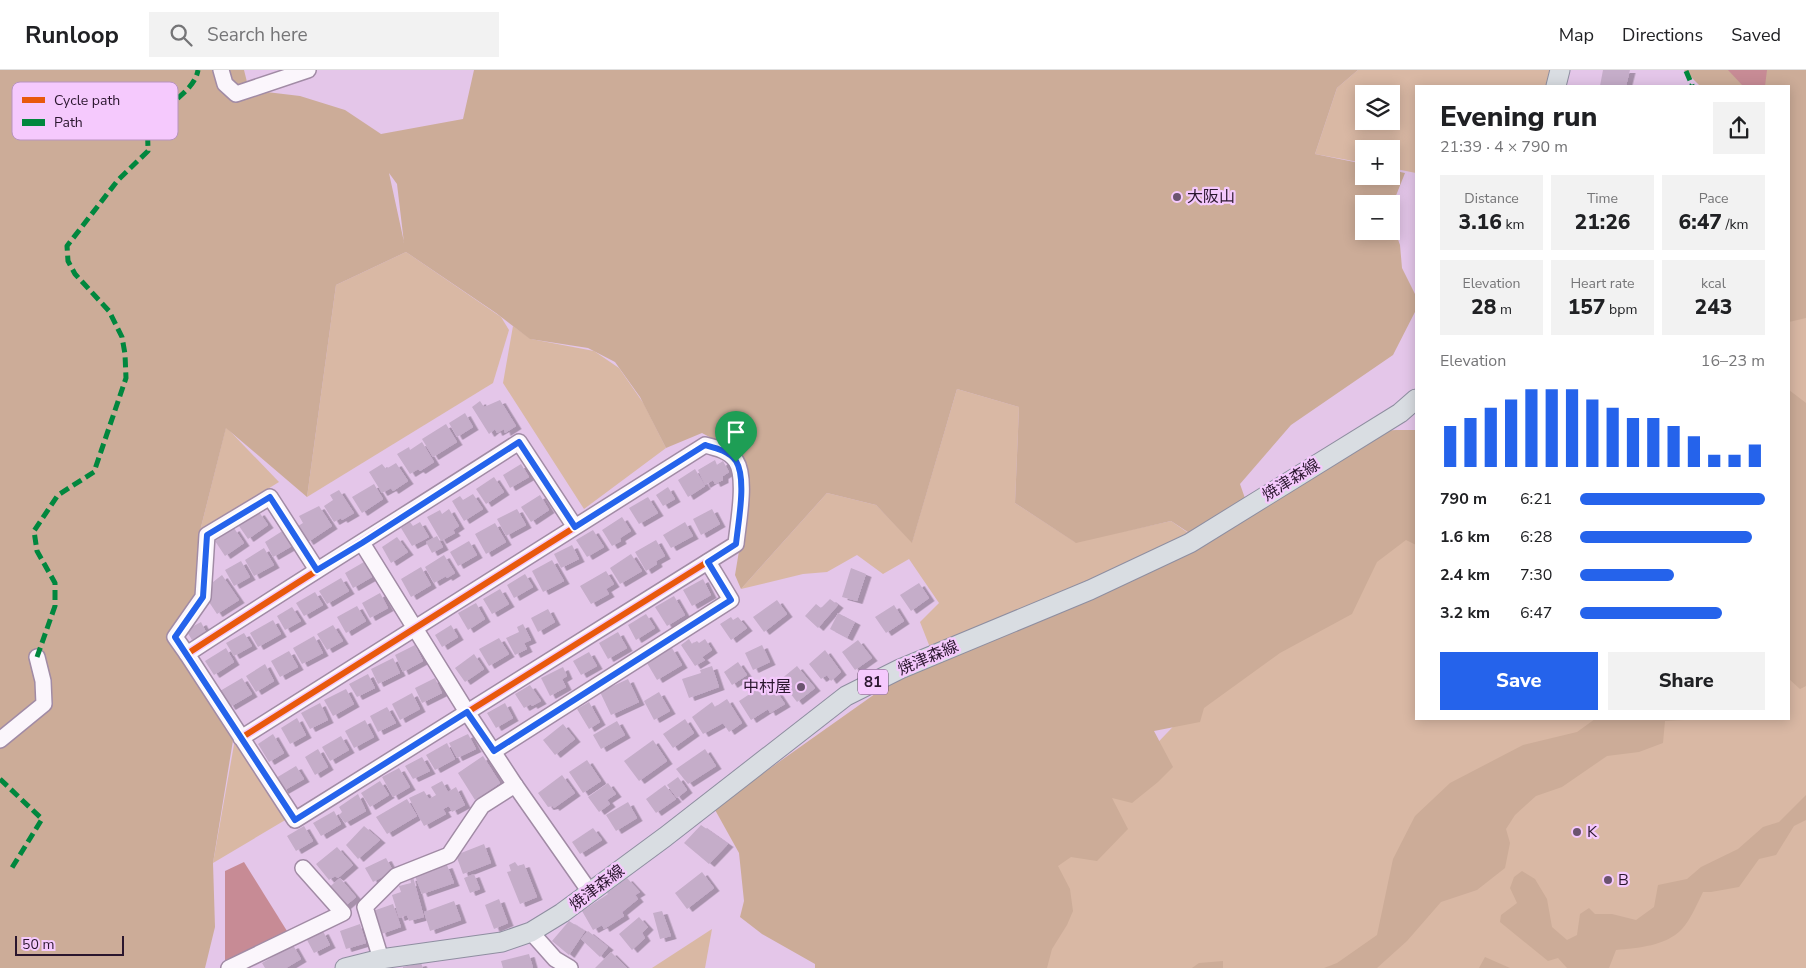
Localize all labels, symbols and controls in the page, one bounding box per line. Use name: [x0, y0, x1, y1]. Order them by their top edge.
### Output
search box: [149, 12, 499, 57]
text: Runloop: [25, 19, 119, 51]
icon: search: [167, 21, 195, 49]
text: Search here: [207, 22, 308, 48]
text: Map: [1559, 23, 1594, 47]
text: Directions: [1622, 23, 1703, 47]
text: Saved: [1731, 23, 1781, 47]
legend: [12, 82, 178, 140]
map controls: [1355, 85, 1400, 240]
button: layers: [1355, 85, 1400, 130]
text: Cycle path: [54, 91, 120, 110]
text: Evening run: [1440, 98, 1597, 136]
button: share: [1713, 102, 1765, 154]
text: Path: [54, 113, 83, 132]
text: 21:39 · 4 × 790 m: [1440, 136, 1568, 158]
button: +: [1355, 140, 1400, 185]
place label: 大阪山: [1187, 186, 1235, 208]
text: Distance: [1464, 189, 1519, 208]
text: Time: [1587, 189, 1618, 208]
text: Pace: [1699, 189, 1728, 208]
marker: 大阪山: [1171, 191, 1183, 203]
button: −: [1355, 195, 1400, 240]
text: 3.16: [1459, 208, 1502, 236]
text: 21:26: [1575, 208, 1630, 236]
text: 6:47: [1679, 208, 1722, 236]
text: km: [1502, 215, 1524, 234]
text: /km: [1722, 215, 1748, 234]
text: Elevation: [1463, 274, 1520, 293]
text: Heart rate: [1570, 274, 1635, 293]
text: kcal: [1701, 274, 1726, 293]
text: 28: [1471, 293, 1496, 321]
text: 157: [1568, 293, 1605, 321]
text: 243: [1695, 293, 1732, 321]
text: m: [1496, 300, 1512, 319]
text: bpm: [1605, 300, 1637, 319]
text: Elevation: [1440, 350, 1506, 372]
text: 16–23 m: [1701, 350, 1765, 372]
pin: [715, 411, 757, 462]
icon: arrive: [722, 418, 750, 446]
street label: 焼津森線: [1258, 454, 1324, 506]
text: 790 m: [1440, 488, 1487, 510]
text: 6:21: [1520, 488, 1552, 510]
text: 1.6 km: [1440, 526, 1490, 548]
text: 6:28: [1520, 526, 1552, 548]
text: 2.4 km: [1440, 564, 1490, 586]
text: 7:30: [1520, 564, 1552, 586]
text: 3.2 km: [1440, 602, 1490, 624]
text: 6:47: [1520, 602, 1552, 624]
street label: 焼津森線: [894, 635, 962, 681]
button: Save: [1440, 652, 1598, 710]
button: Share: [1608, 652, 1765, 710]
road number: 81: [858, 670, 888, 694]
place label: 中村屋: [743, 676, 791, 698]
marker: 中村屋: [795, 681, 807, 693]
place label: K: [1587, 821, 1598, 843]
marker: K: [1571, 826, 1583, 838]
street label: 焼津森線: [565, 860, 629, 916]
place label: B: [1618, 869, 1629, 891]
marker: B: [1602, 874, 1614, 886]
scale bar: [15, 933, 124, 956]
text: 50 m: [22, 935, 54, 954]

